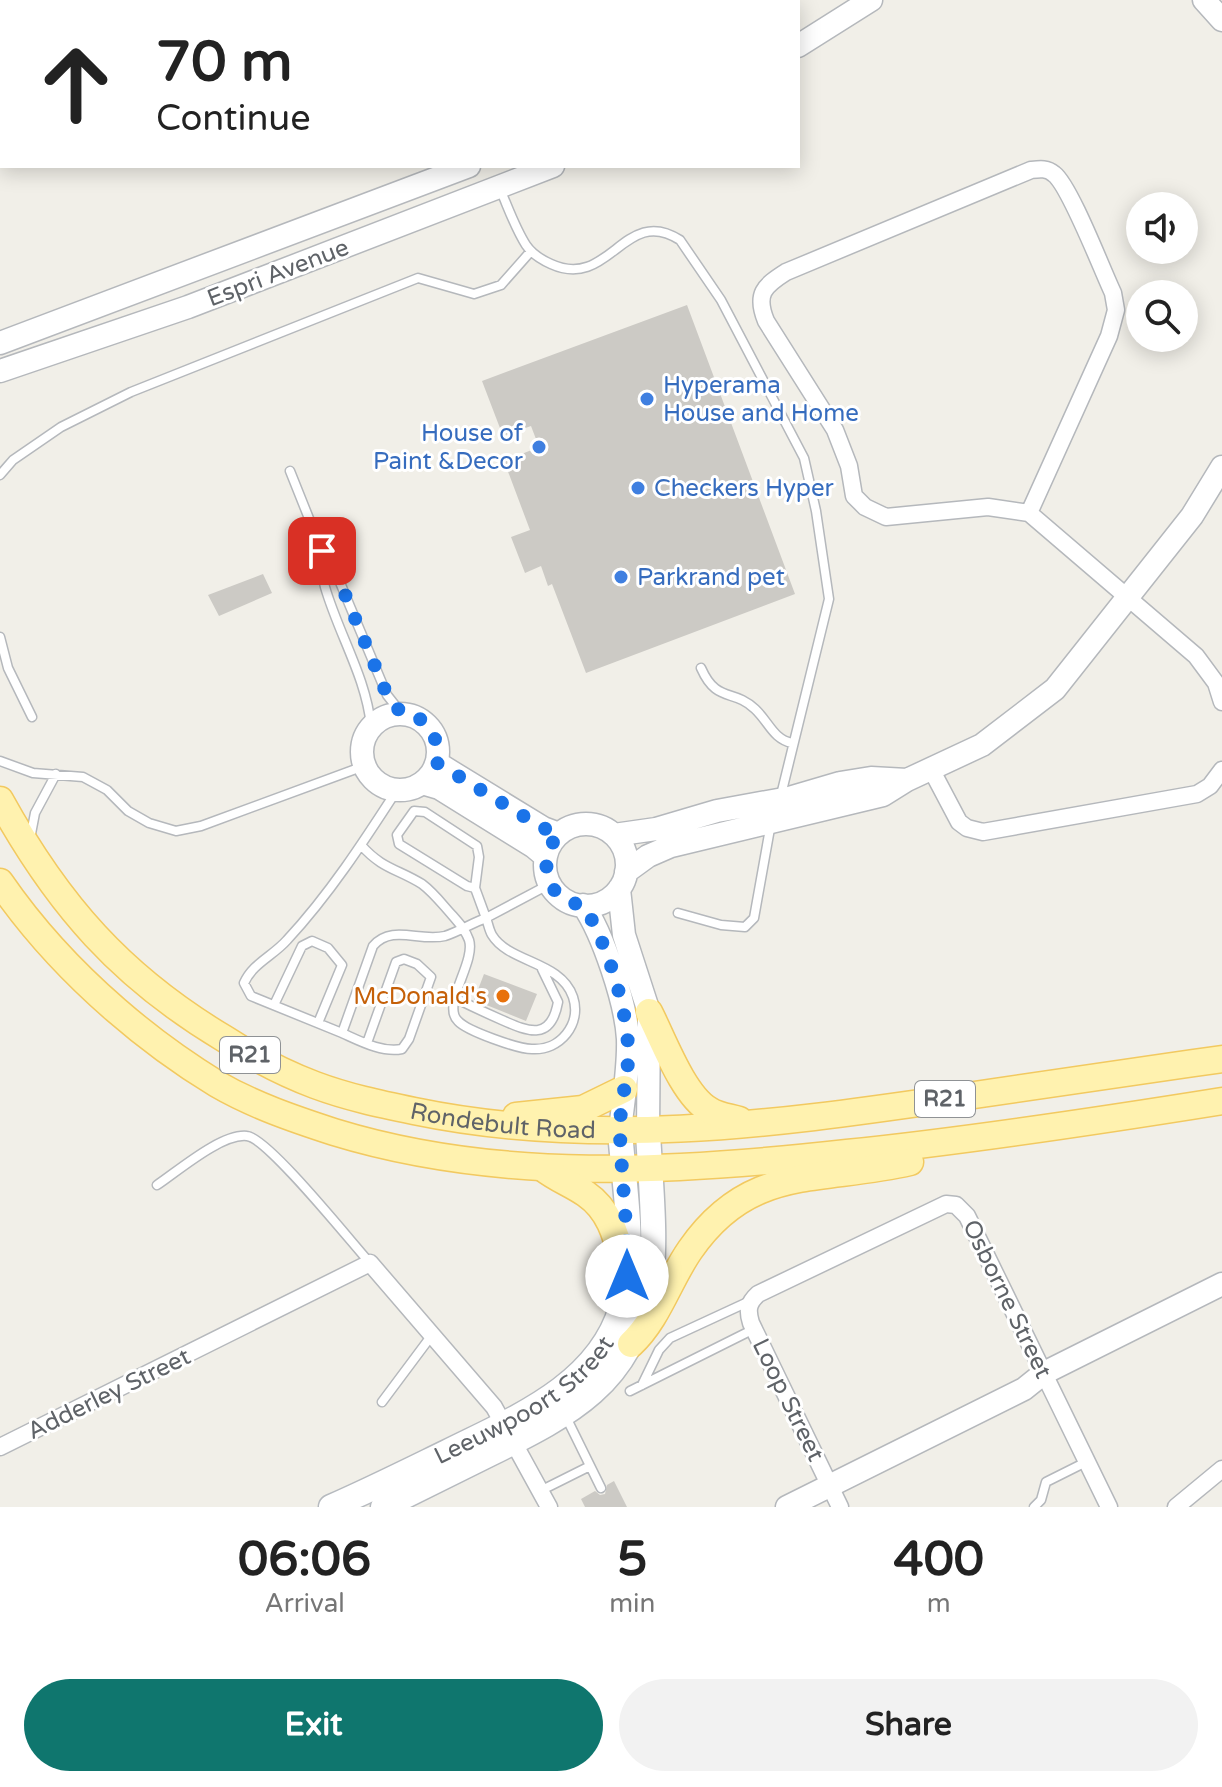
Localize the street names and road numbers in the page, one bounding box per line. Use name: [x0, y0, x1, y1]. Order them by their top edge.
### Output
street label: Espri Avenue: [203, 233, 353, 313]
road number: R21: [220, 1037, 280, 1073]
road number: R21: [915, 1081, 975, 1117]
street label: Rondebult Road: [408, 1096, 596, 1145]
street label: Osborne Street: [956, 1215, 1058, 1383]
street label: Leeuwpoort Street: [429, 1331, 620, 1471]
street label: Loop Street: [746, 1334, 830, 1466]
street label: Adderley Street: [23, 1342, 195, 1446]

